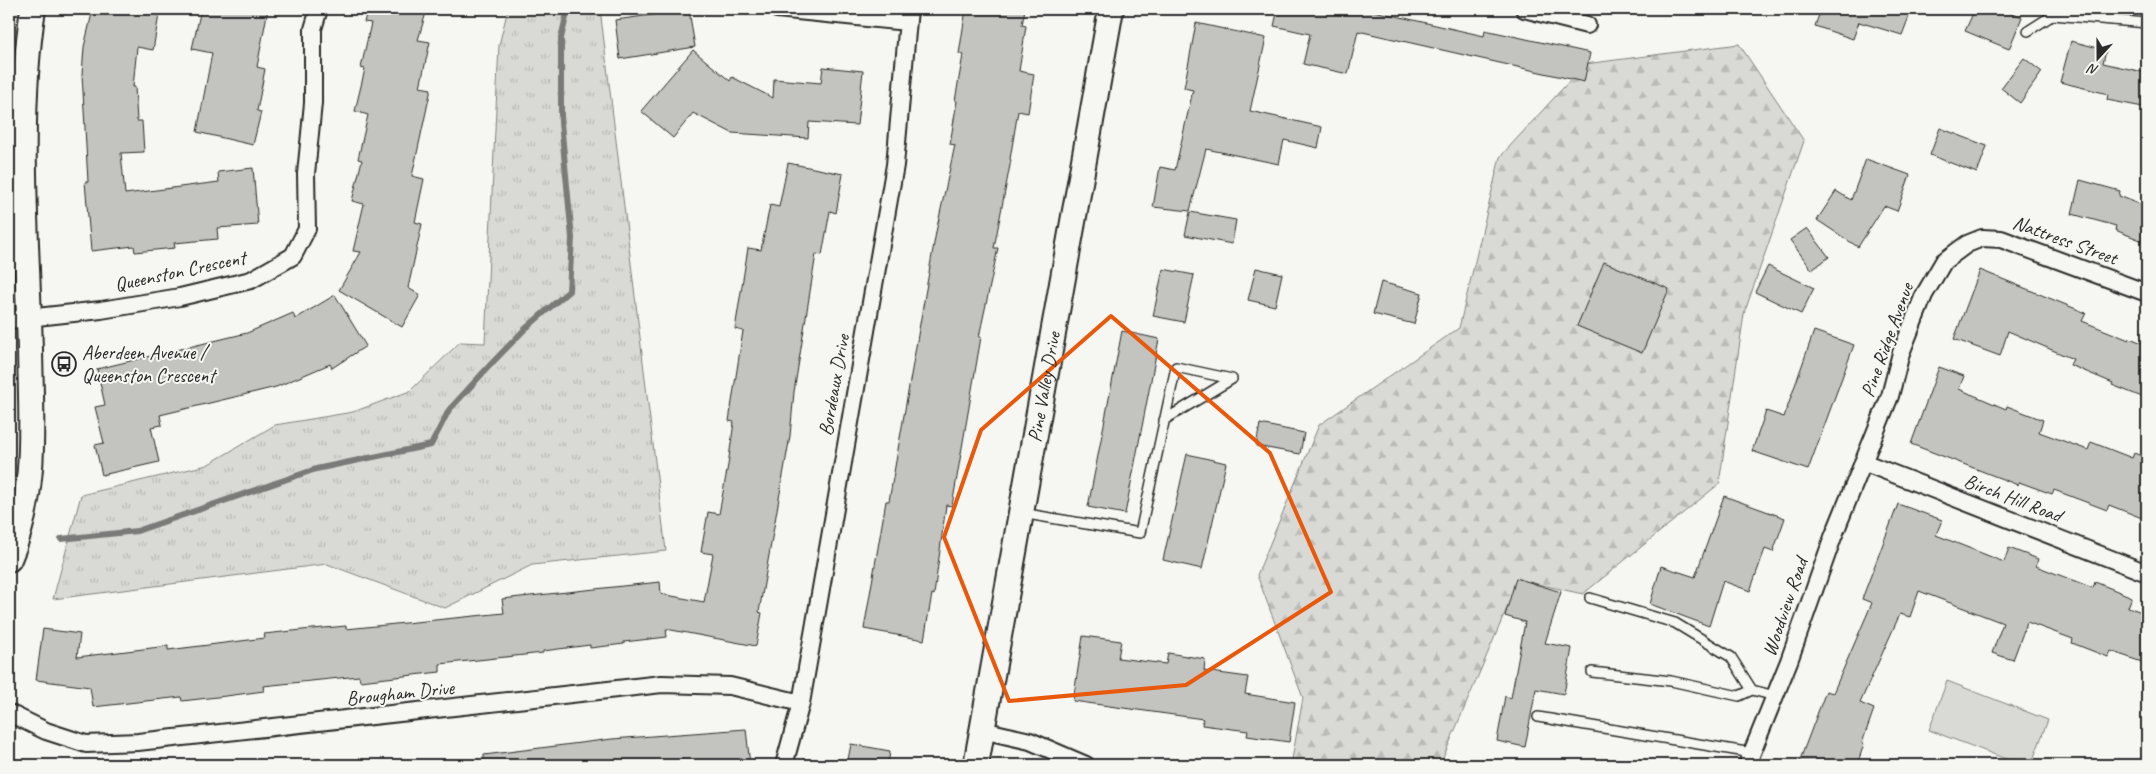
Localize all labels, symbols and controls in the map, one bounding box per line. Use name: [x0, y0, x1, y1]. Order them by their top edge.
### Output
north arrow: [2074, 32, 2124, 82]
text: N: [2084, 59, 2101, 79]
street label: Nattress Street: [2009, 210, 2123, 271]
street label: Queenston Crescent: [112, 244, 251, 297]
street label: Pine Ridge Avenue: [1855, 278, 1920, 400]
street label: Pine Valley Drive: [1021, 328, 1066, 444]
street label: Bordeaux Drive: [813, 331, 855, 437]
place label: Aberdeen Avenue / Queenston Crescent: [82, 340, 218, 388]
bus stop icon: Aberdeen Avenue / Queenston Crescent: [51, 351, 77, 377]
street label: Birch Hill Road: [1961, 468, 2068, 529]
street label: Woodview Road: [1757, 552, 1814, 659]
street label: Brougham Drive: [345, 675, 457, 711]

